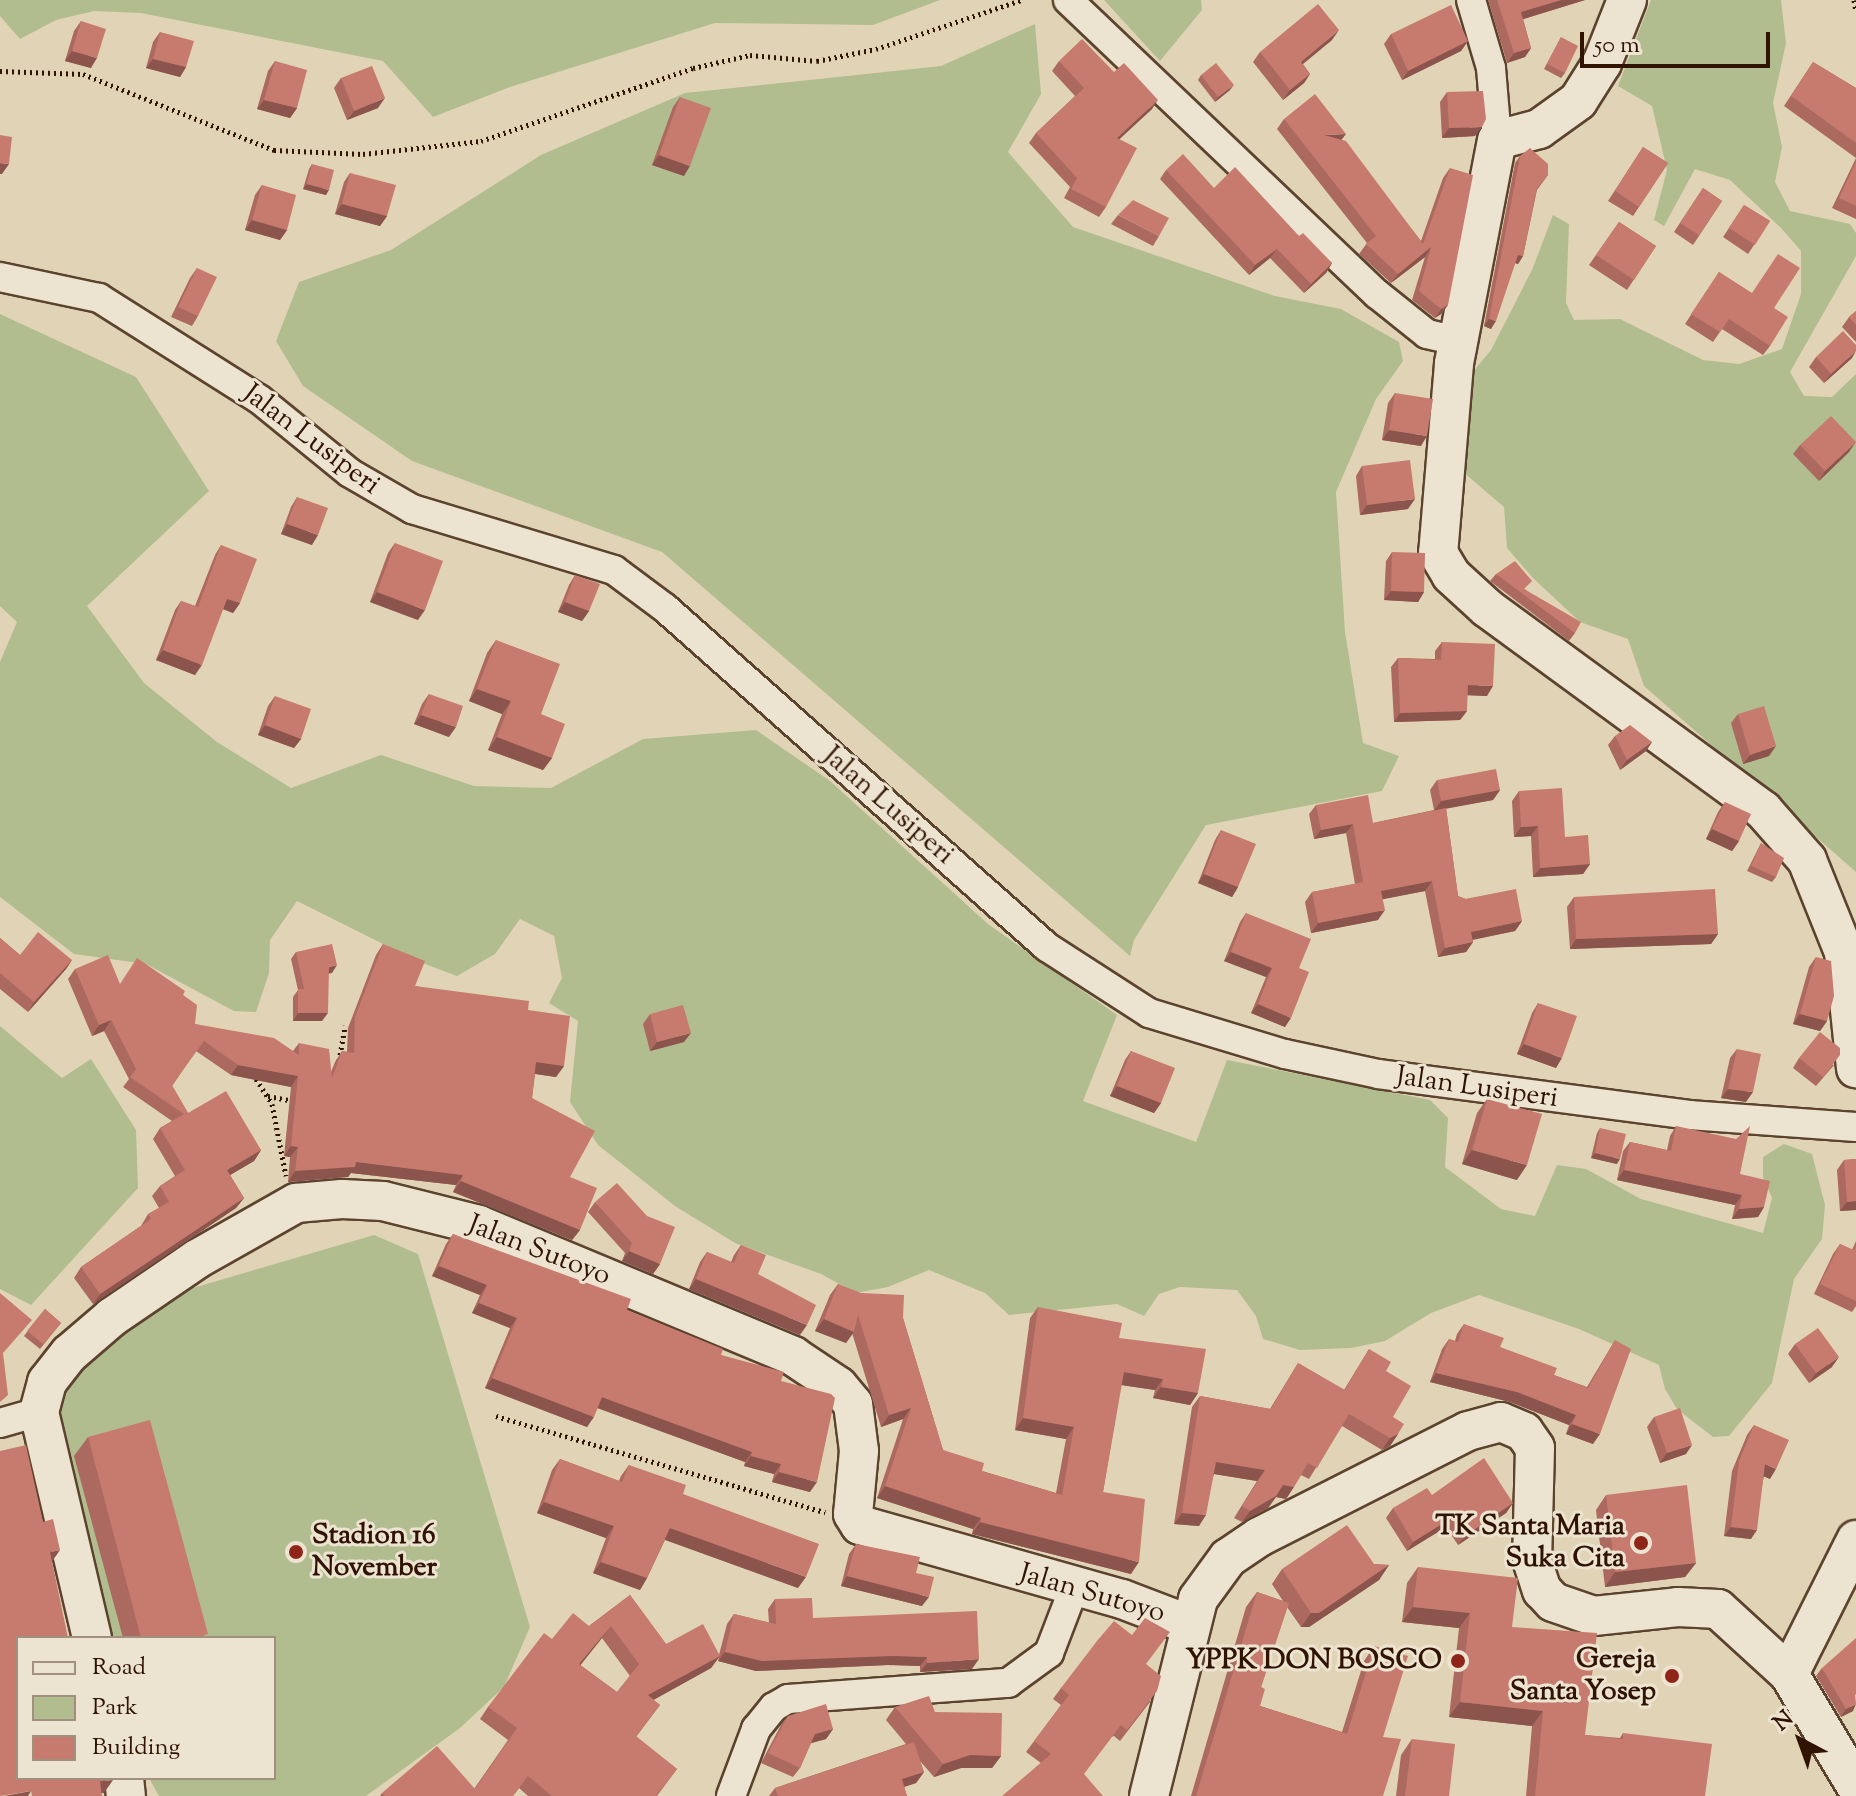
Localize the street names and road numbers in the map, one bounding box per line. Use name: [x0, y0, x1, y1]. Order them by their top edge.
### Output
street label: Jalan Lusiperi: [236, 377, 386, 503]
street label: Jalan Lusiperi: [815, 740, 961, 872]
street label: Jalan Lusiperi: [1394, 1060, 1560, 1116]
street label: Jalan Sutoyo: [463, 1208, 615, 1294]
street label: Jalan Sutoyo: [1015, 1557, 1169, 1631]

